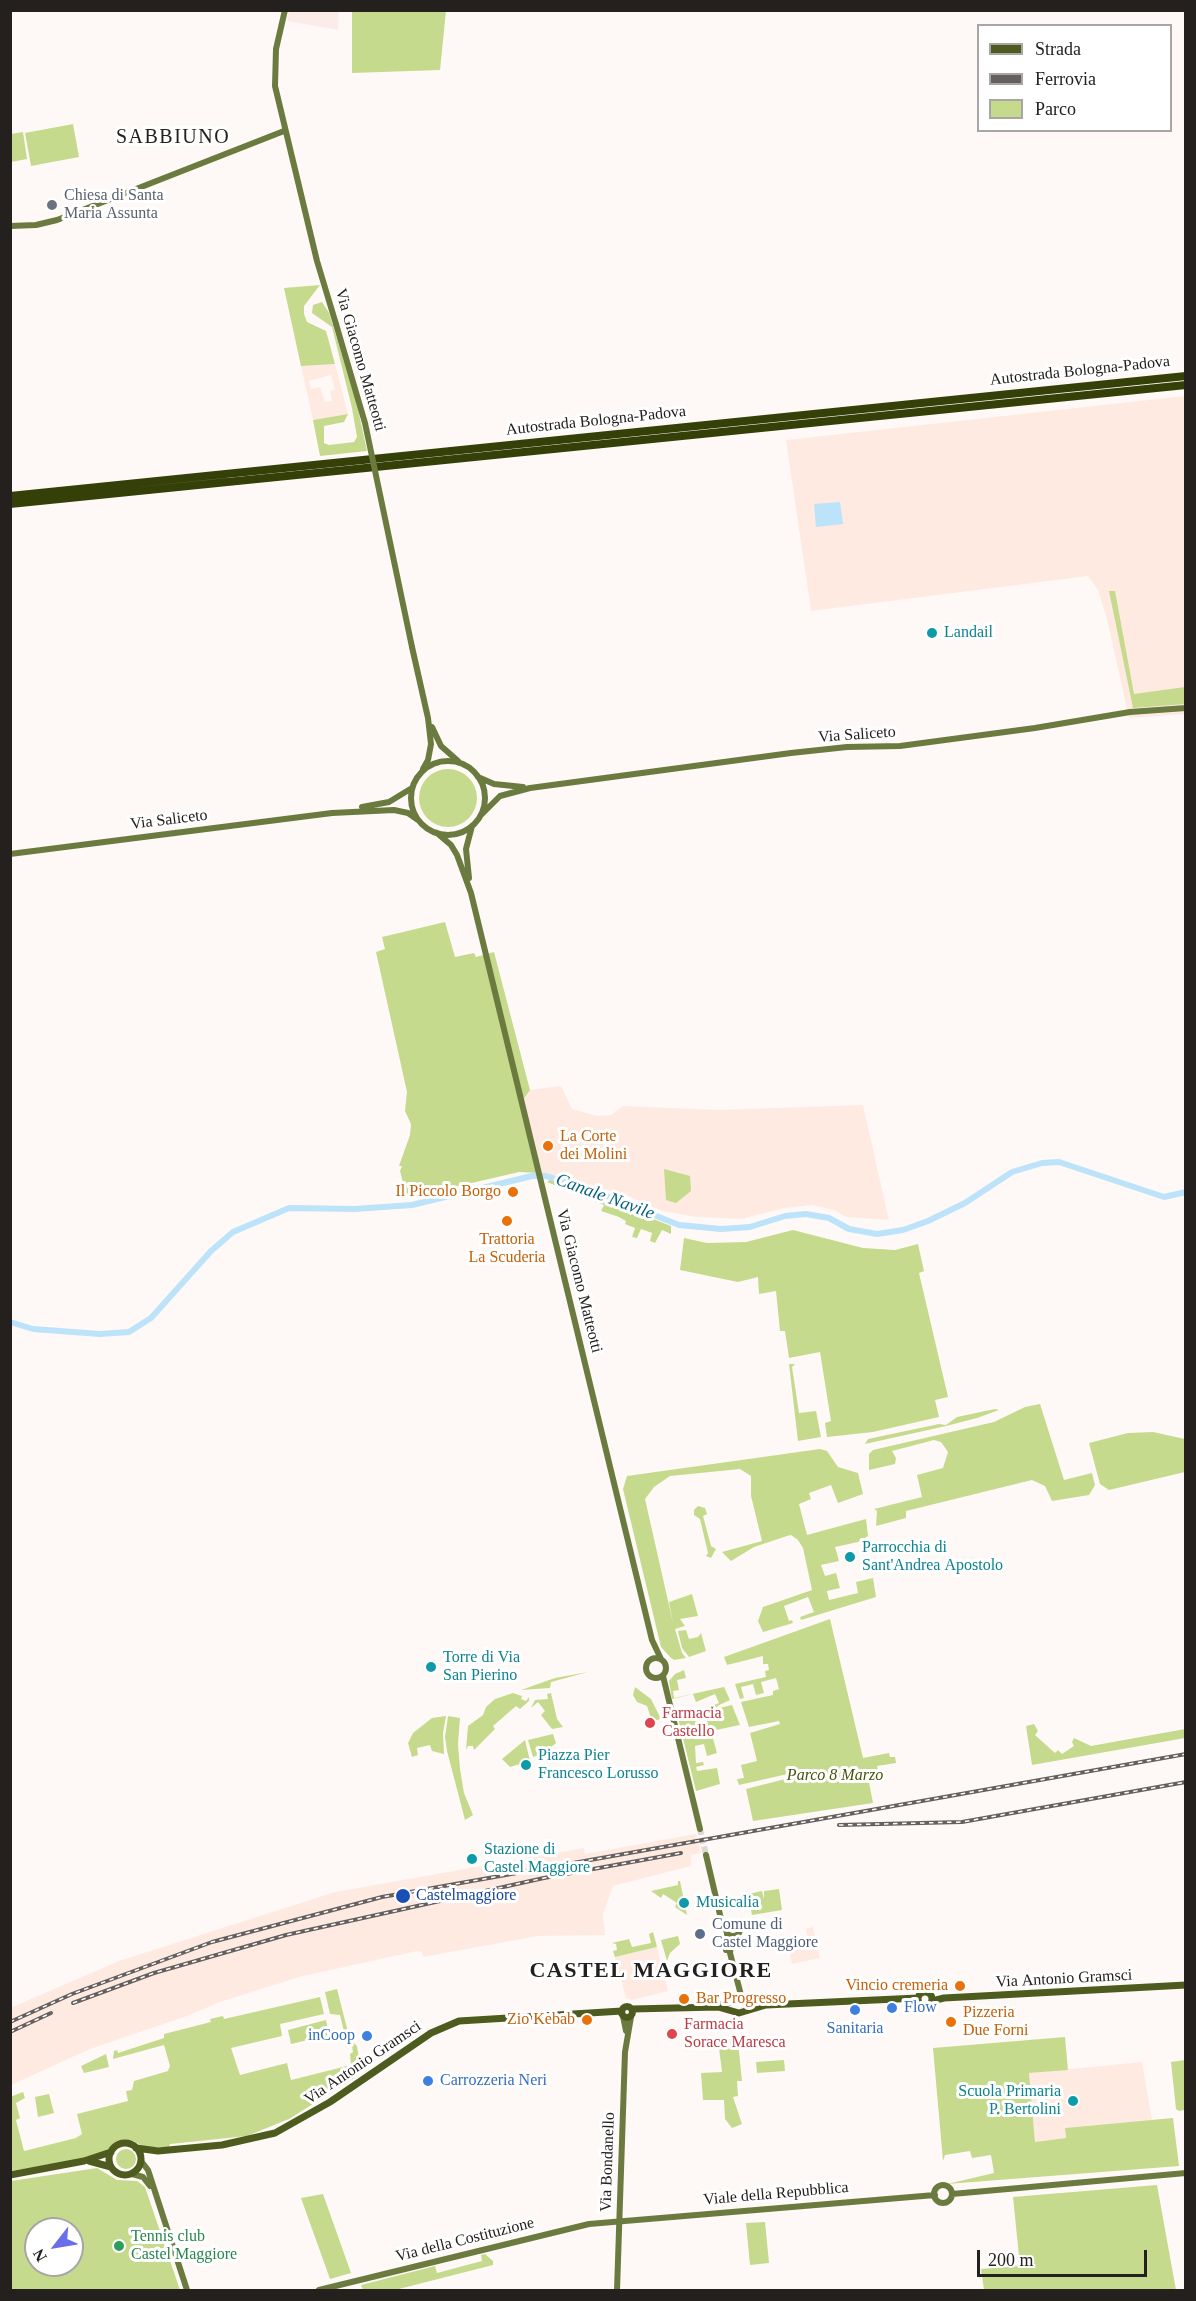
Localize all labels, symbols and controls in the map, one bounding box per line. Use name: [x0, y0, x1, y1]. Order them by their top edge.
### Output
legend: [977, 24, 1172, 132]
text: Strada: [1035, 39, 1081, 59]
text: Ferrovia: [1035, 69, 1096, 89]
text: Parco: [1035, 99, 1076, 119]
district label: SABBIUNO: [116, 126, 230, 150]
place label: Chiesa di Santa Maria Assunta: [64, 186, 164, 224]
marker: Chiesa di Santa Maria Assunta: [45, 198, 59, 212]
street label: Via Giacomo Matteotti: [330, 286, 390, 434]
street label: Autostrada Bologna-Padova: [989, 352, 1171, 390]
street label: Autostrada Bologna-Padova: [505, 402, 687, 440]
place label: Landail: [944, 623, 993, 643]
marker: Landail: [925, 626, 939, 640]
street label: Via Saliceto: [818, 723, 896, 747]
street label: Via Saliceto: [129, 806, 209, 834]
place label: La Corte dei Molini: [560, 1127, 627, 1165]
marker: La Corte dei Molini: [541, 1139, 555, 1153]
water label: Canale Navile: [553, 1169, 657, 1225]
place label: Il Piccolo Borgo: [396, 1182, 501, 1202]
marker: Il Piccolo Borgo: [506, 1185, 520, 1199]
street label: Via Giacomo Matteotti: [552, 1207, 606, 1355]
marker: Trattoria La Scuderia: [500, 1214, 514, 1228]
place label: Trattoria La Scuderia: [469, 1230, 545, 1268]
place label: Parrocchia di Sant'Andrea Apostolo: [862, 1538, 1003, 1576]
marker: Parrocchia di Sant'Andrea Apostolo: [843, 1550, 857, 1564]
place label: Torre di Via San Pierino: [443, 1648, 520, 1686]
marker: Torre di Via San Pierino: [424, 1660, 438, 1674]
place label: Farmacia Castello: [662, 1704, 722, 1742]
marker: Farmacia Castello: [643, 1716, 657, 1730]
place label: Piazza Pier Francesco Lorusso: [538, 1746, 658, 1784]
marker: Piazza Pier Francesco Lorusso: [519, 1758, 533, 1772]
park label: Parco 8 Marzo: [787, 1766, 883, 1786]
place label: Stazione di Castel Maggiore: [484, 1840, 590, 1878]
marker: Stazione di Castel Maggiore: [465, 1852, 479, 1866]
place label: Castelmaggiore: [416, 1886, 516, 1906]
marker: Castelmaggiore: [394, 1887, 412, 1905]
place label: Musicalia: [696, 1893, 759, 1913]
marker: Musicalia: [677, 1896, 691, 1910]
place label: Comune di Castel Maggiore: [712, 1915, 818, 1953]
marker: Comune di Castel Maggiore: [693, 1927, 707, 1941]
district label: CASTEL MAGGIORE: [529, 1958, 773, 1984]
street label: Via Antonio Gramsci: [995, 1966, 1133, 1992]
place label: Vincio cremeria: [845, 1976, 948, 1996]
marker: Vincio cremeria: [953, 1979, 967, 1993]
place label: Bar Progresso: [696, 1989, 786, 2009]
marker: Bar Progresso: [677, 1992, 691, 2006]
place label: Flow: [904, 1998, 937, 2018]
marker: Flow: [885, 2001, 899, 2015]
marker: Sanitaria: [848, 2003, 862, 2017]
place label: Pizzeria Due Forni: [963, 2003, 1028, 2041]
place label: Zio Kebab: [507, 2010, 575, 2030]
marker: Zio Kebab: [580, 2013, 594, 2027]
place label: Farmacia Sorace Maresca: [684, 2015, 786, 2053]
marker: Pizzeria Due Forni: [944, 2015, 958, 2029]
street label: Via Antonio Gramsci: [301, 2017, 425, 2109]
place label: Sanitaria: [827, 2019, 883, 2039]
place label: inCoop: [308, 2026, 355, 2046]
marker: Farmacia Sorace Maresca: [665, 2027, 679, 2041]
marker: inCoop: [360, 2029, 374, 2043]
place label: Carrozzeria Neri: [440, 2071, 547, 2091]
marker: Carrozzeria Neri: [421, 2074, 435, 2088]
place label: Scuola Primaria P. Bertolini: [958, 2082, 1061, 2120]
marker: Scuola Primaria P. Bertolini: [1066, 2094, 1080, 2108]
street label: Via Bondanello: [597, 2112, 619, 2212]
street label: Viale della Repubblica: [703, 2178, 849, 2210]
street label: Via della Costituzione: [394, 2213, 536, 2267]
north arrow: [24, 2217, 84, 2277]
place label: Tennis club Castel Maggiore: [131, 2227, 237, 2265]
scale bar: [980, 2238, 1150, 2276]
marker: Tennis club Castel Maggiore: [112, 2239, 126, 2253]
text: N: [30, 2246, 50, 2265]
text: 200 m: [988, 2250, 1034, 2270]

